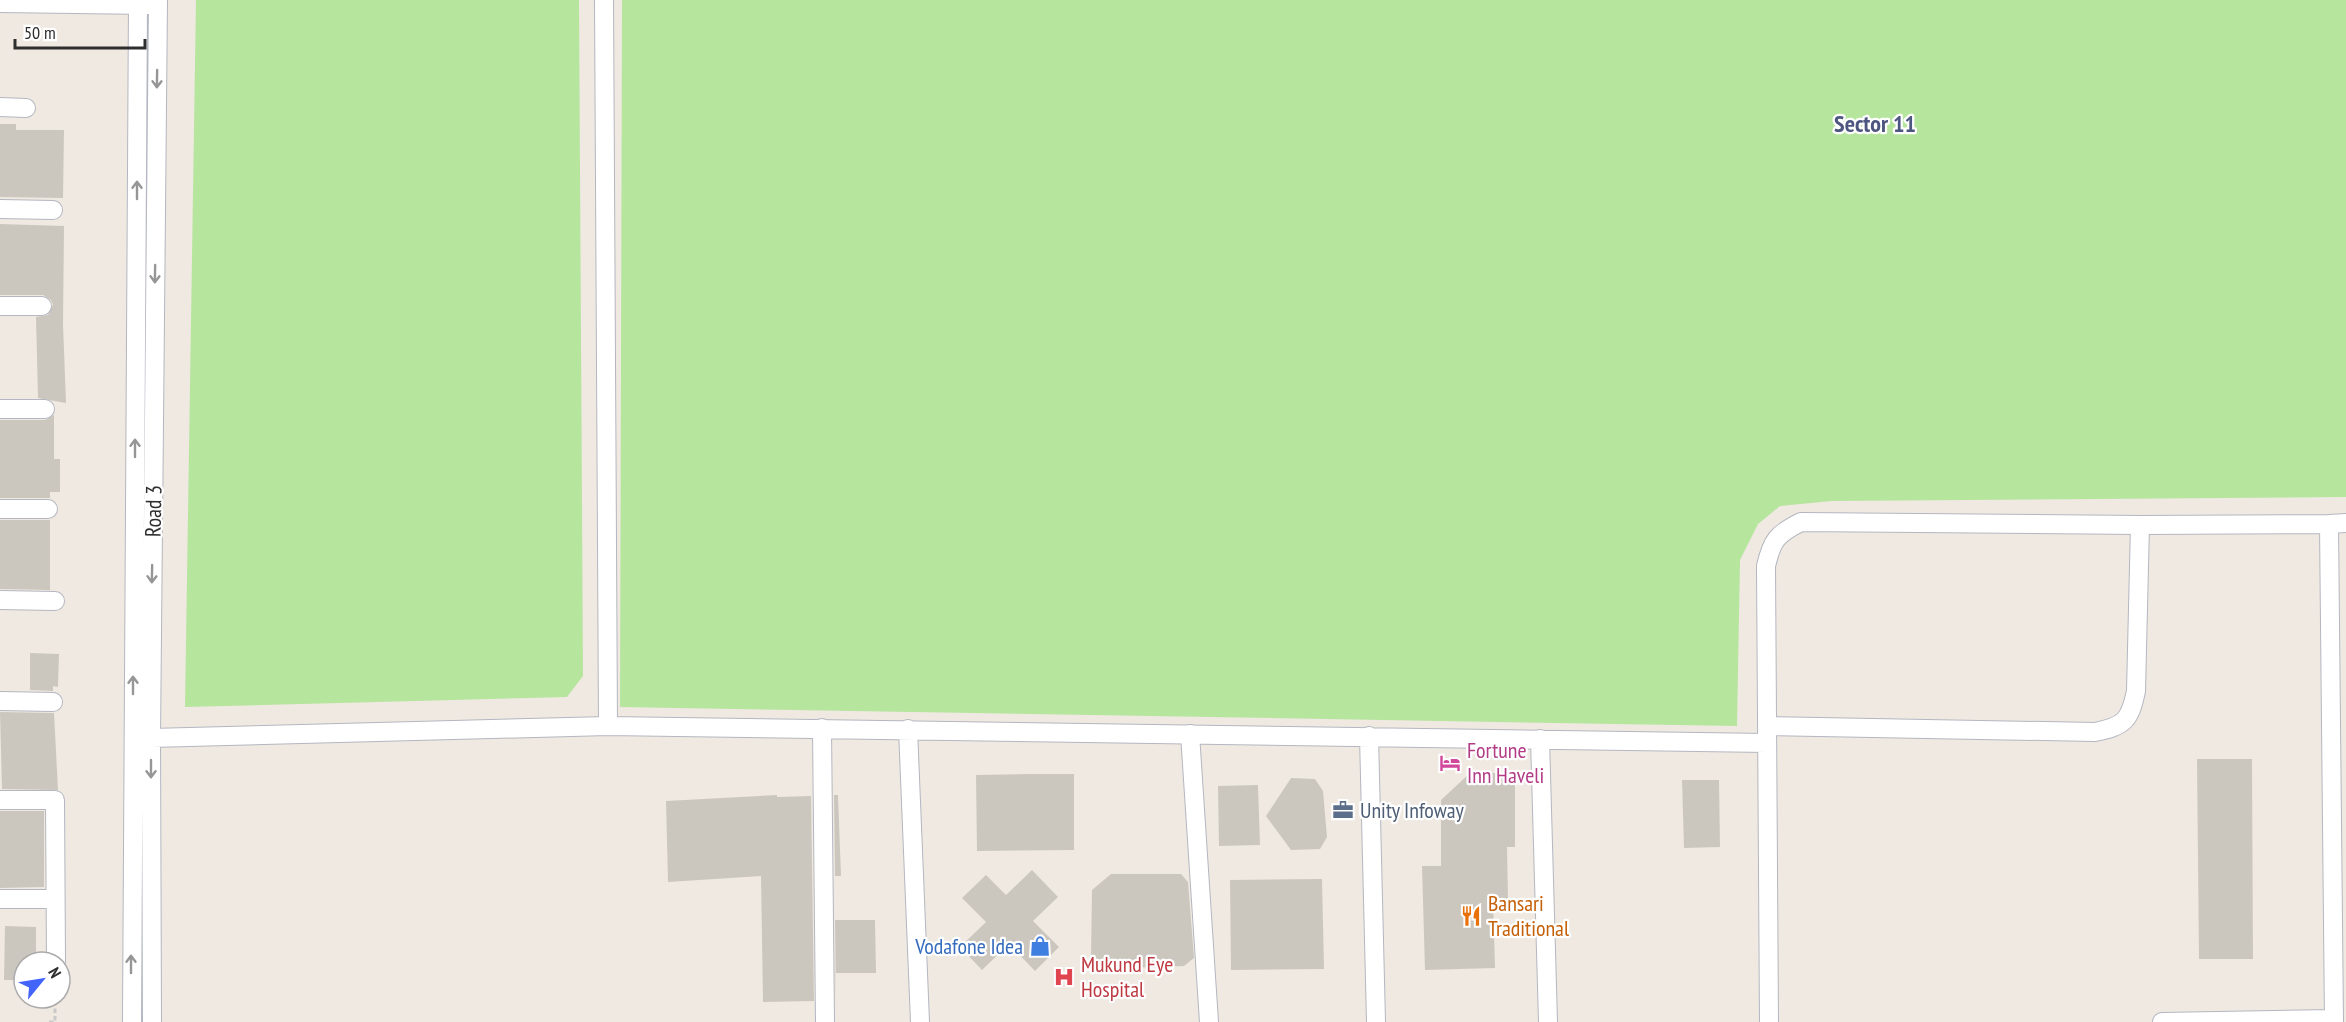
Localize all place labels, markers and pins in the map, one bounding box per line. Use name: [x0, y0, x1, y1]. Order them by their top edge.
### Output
place label: Fortune Inn Haveli: [1467, 736, 1544, 789]
hotel icon: Fortune Inn Haveli: [1438, 751, 1462, 775]
place label: Unity Infoway: [1360, 796, 1464, 824]
office icon: Unity Infoway: [1331, 798, 1355, 822]
place label: Bansari Traditional: [1488, 889, 1570, 942]
restaurant icon: Bansari Traditional: [1459, 904, 1483, 928]
place label: Vodafone Idea: [914, 932, 1023, 960]
shop icon: Vodafone Idea: [1028, 934, 1052, 958]
place label: Mukund Eye Hospital: [1081, 950, 1173, 1003]
hospital icon: Mukund Eye Hospital: [1052, 965, 1076, 989]

